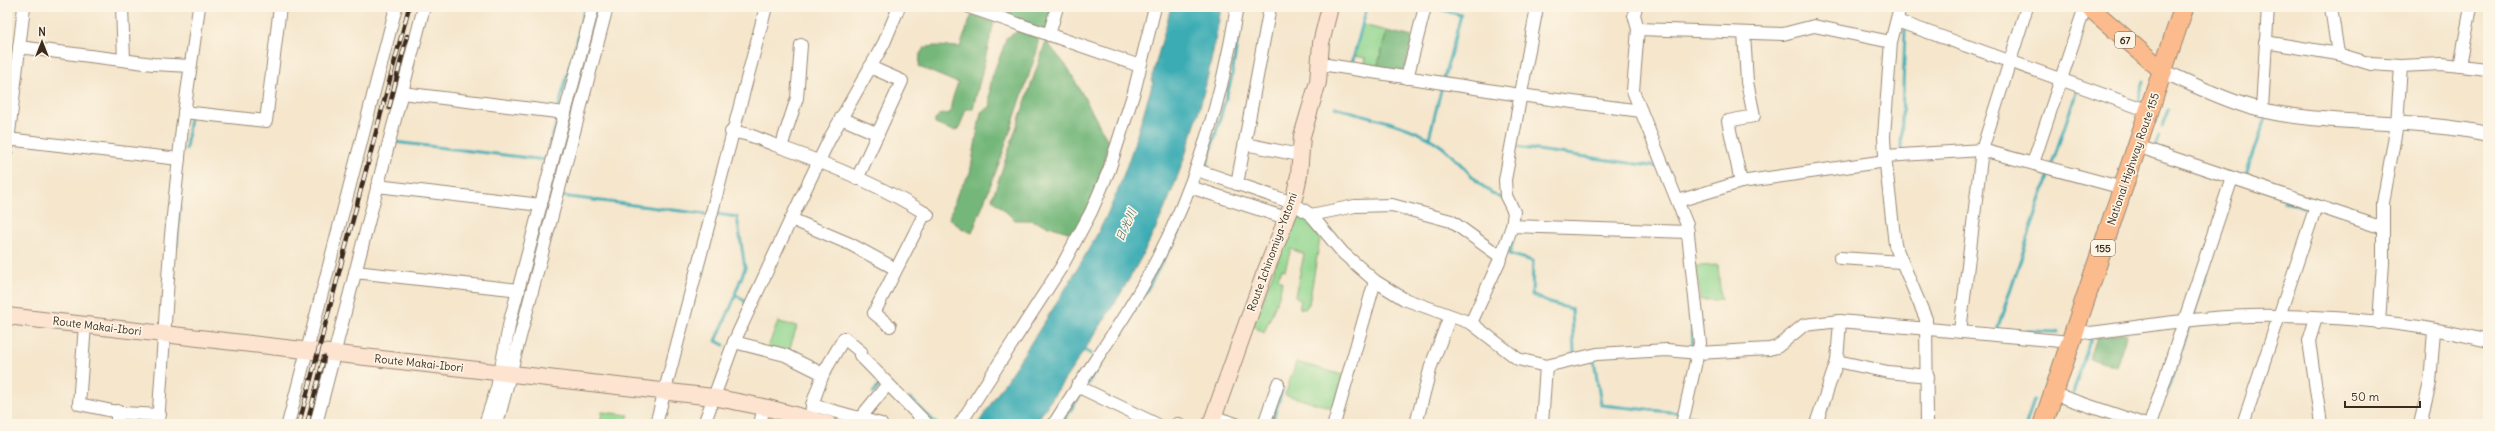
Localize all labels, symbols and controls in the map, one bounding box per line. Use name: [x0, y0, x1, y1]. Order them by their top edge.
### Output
north arrow: [22, 22, 62, 62]
text: N: [38, 25, 46, 39]
road number: 67: [2115, 32, 2135, 48]
street label: National Highway Route 155: [2104, 91, 2162, 227]
street label: Route Ichinomiya-Yatomi: [1244, 191, 1300, 313]
water label: 日光川: [1111, 205, 1140, 244]
road number: 155: [2091, 240, 2115, 256]
street label: Route Makai-Ibori: [52, 314, 142, 338]
street label: Route Makai-Ibori: [374, 351, 464, 375]
scale bar: [2345, 383, 2420, 409]
text: 50 m: [2351, 389, 2380, 404]

